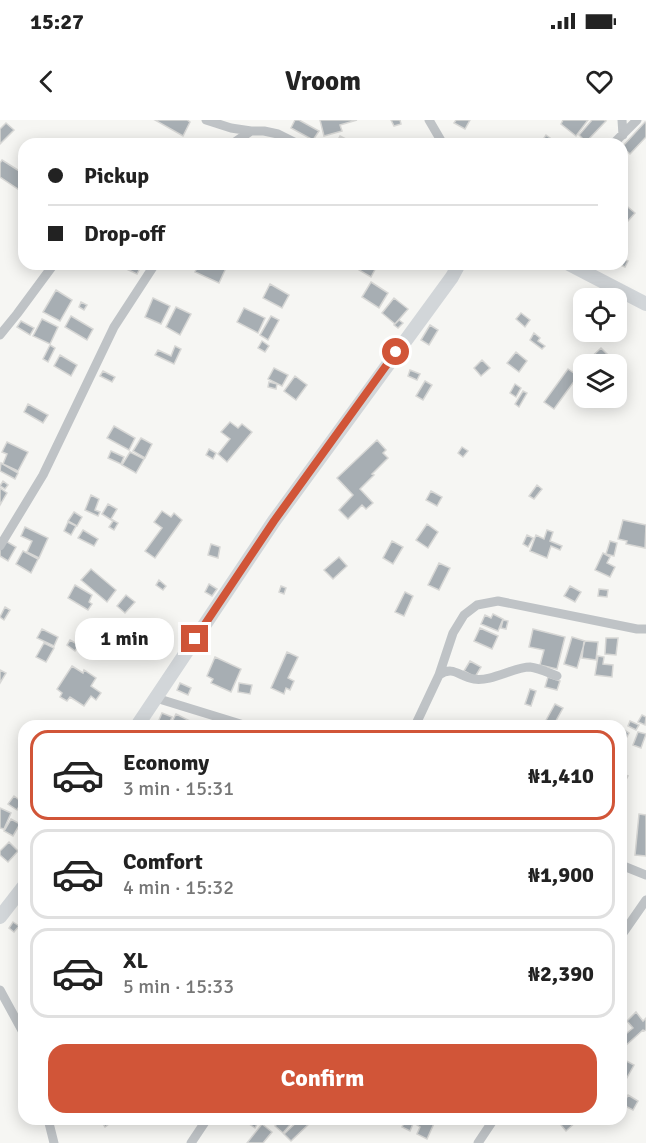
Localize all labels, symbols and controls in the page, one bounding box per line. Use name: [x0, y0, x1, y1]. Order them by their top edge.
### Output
text: 15:27: [30, 8, 84, 35]
icon: back: [30, 65, 63, 98]
text: Vroom: [285, 65, 361, 98]
icon: heart: [583, 65, 616, 98]
text: Pickup: [84, 162, 149, 189]
text: Drop-off: [84, 220, 165, 247]
map controls: [573, 288, 627, 408]
button: locate: [573, 288, 627, 342]
route start: [382, 338, 409, 365]
button: layers: [573, 354, 627, 408]
callout: 1 min: [75, 618, 174, 660]
route end: [181, 625, 208, 652]
text: 1 min: [100, 626, 149, 651]
icon: car: [51, 748, 105, 802]
text: Economy: [123, 749, 209, 776]
text: ₦1,410: [528, 762, 594, 789]
text: 3 min · 15:31: [123, 776, 234, 801]
icon: car: [51, 847, 105, 901]
text: Comfort: [123, 848, 203, 875]
text: ₦1,900: [528, 861, 594, 888]
text: 4 min · 15:32: [123, 875, 234, 900]
icon: car: [51, 946, 105, 1000]
text: XL: [123, 947, 148, 974]
text: ₦2,390: [528, 960, 594, 987]
text: 5 min · 15:33: [123, 974, 234, 999]
button: Confirm: [48, 1044, 597, 1113]

